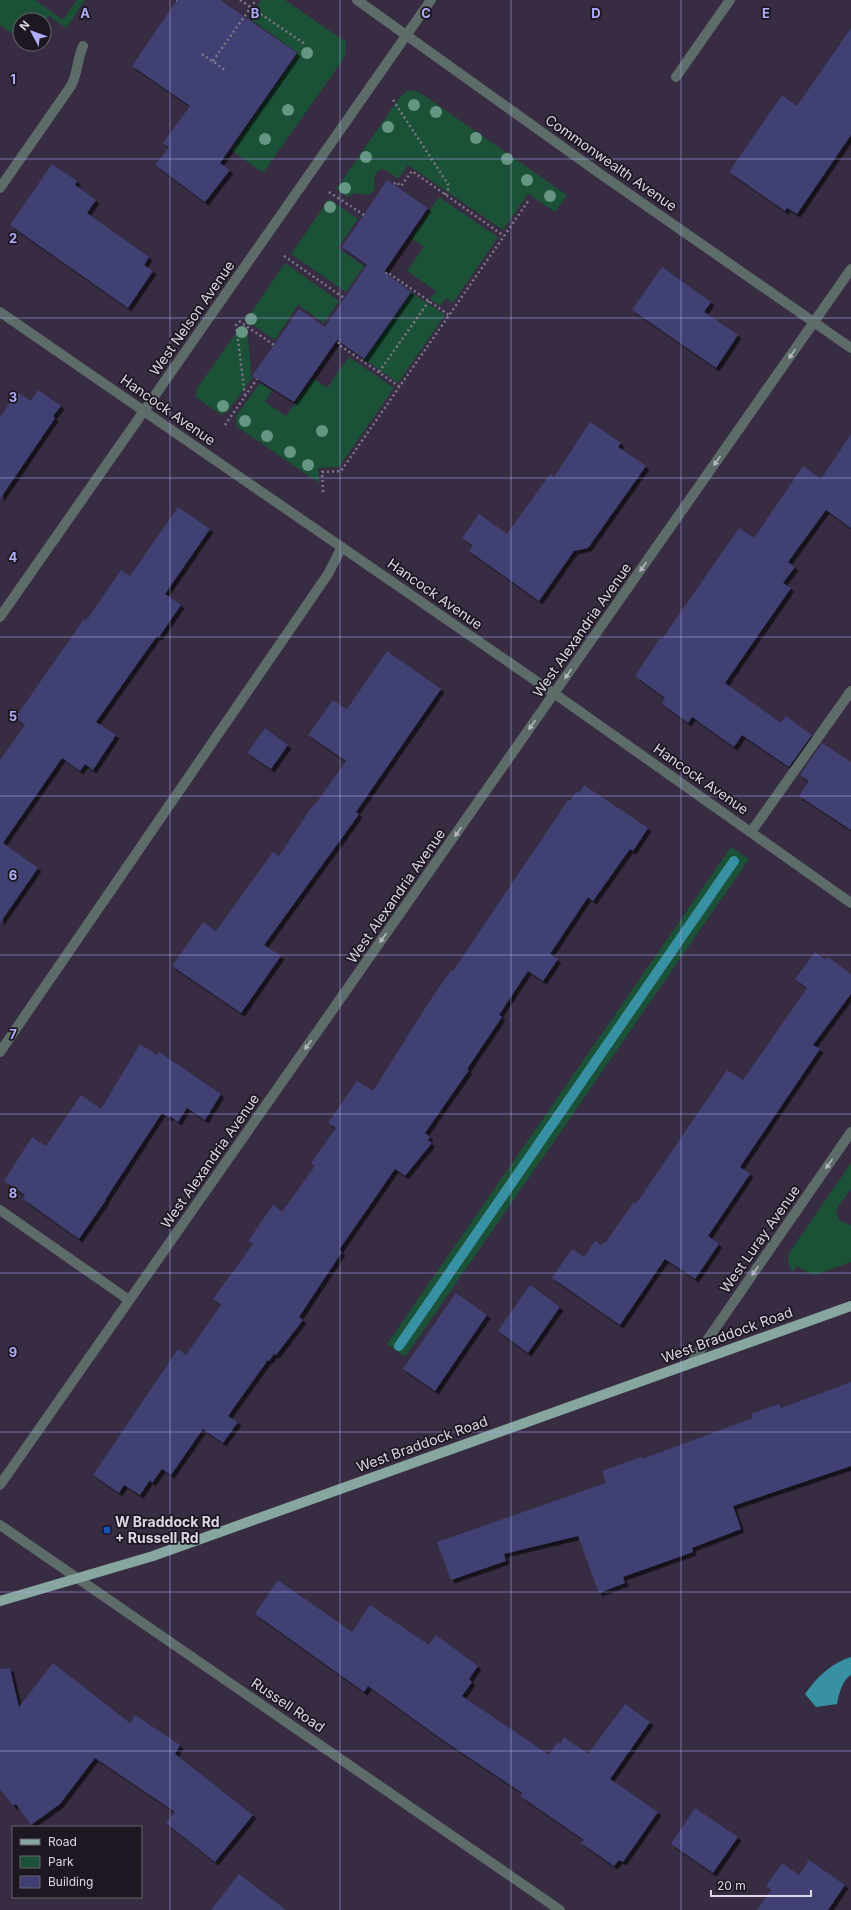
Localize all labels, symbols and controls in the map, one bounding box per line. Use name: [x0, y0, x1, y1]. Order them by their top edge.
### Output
text: A: [80, 5, 90, 21]
text: B: [251, 5, 260, 21]
text: C: [421, 5, 431, 21]
text: D: [591, 5, 601, 21]
text: E: [762, 5, 770, 21]
north arrow: [12, 12, 52, 52]
text: N: [16, 18, 32, 33]
text: 1: [10, 71, 16, 87]
street label: Commonwealth Avenue: [542, 111, 680, 215]
text: 2: [9, 230, 17, 246]
street label: West Nelson Avenue: [145, 257, 238, 378]
one-way arrow: [788, 349, 796, 359]
street label: Hancock Avenue: [118, 371, 219, 449]
text: 3: [9, 389, 17, 405]
one-way arrow: [713, 455, 721, 466]
text: 4: [9, 549, 18, 565]
street label: Hancock Avenue: [385, 555, 486, 633]
street label: West Alexandria Avenue: [529, 559, 635, 700]
one-way arrow: [639, 562, 647, 572]
one-way arrow: [564, 669, 572, 679]
text: 5: [9, 708, 17, 724]
one-way arrow: [528, 720, 536, 731]
street label: Hancock Avenue: [651, 740, 752, 818]
street label: West Alexandria Avenue: [343, 825, 449, 966]
one-way arrow: [454, 827, 462, 837]
text: 6: [9, 867, 17, 883]
one-way arrow: [379, 933, 387, 944]
text: 7: [9, 1026, 17, 1042]
one-way arrow: [304, 1040, 312, 1050]
street label: West Alexandria Avenue: [157, 1090, 263, 1231]
one-way arrow: [825, 1159, 833, 1169]
street label: West Luray Avenue: [716, 1182, 803, 1296]
text: 8: [9, 1185, 17, 1201]
one-way arrow: [751, 1266, 759, 1276]
street label: West Braddock Road: [659, 1303, 795, 1366]
text: 9: [9, 1344, 17, 1360]
street label: West Braddock Road: [354, 1412, 490, 1475]
place label: W Braddock Rd + Russell Rd: [115, 1513, 220, 1546]
marker: W Braddock Rd + Russell Rd: [102, 1525, 112, 1535]
street label: Russell Road: [248, 1674, 328, 1735]
legend: [12, 1826, 142, 1898]
text: Road: [48, 1834, 77, 1849]
text: Park: [48, 1854, 74, 1869]
scale bar: [711, 1872, 811, 1898]
text: Building: [48, 1874, 93, 1889]
text: 20 m: [717, 1878, 746, 1893]

